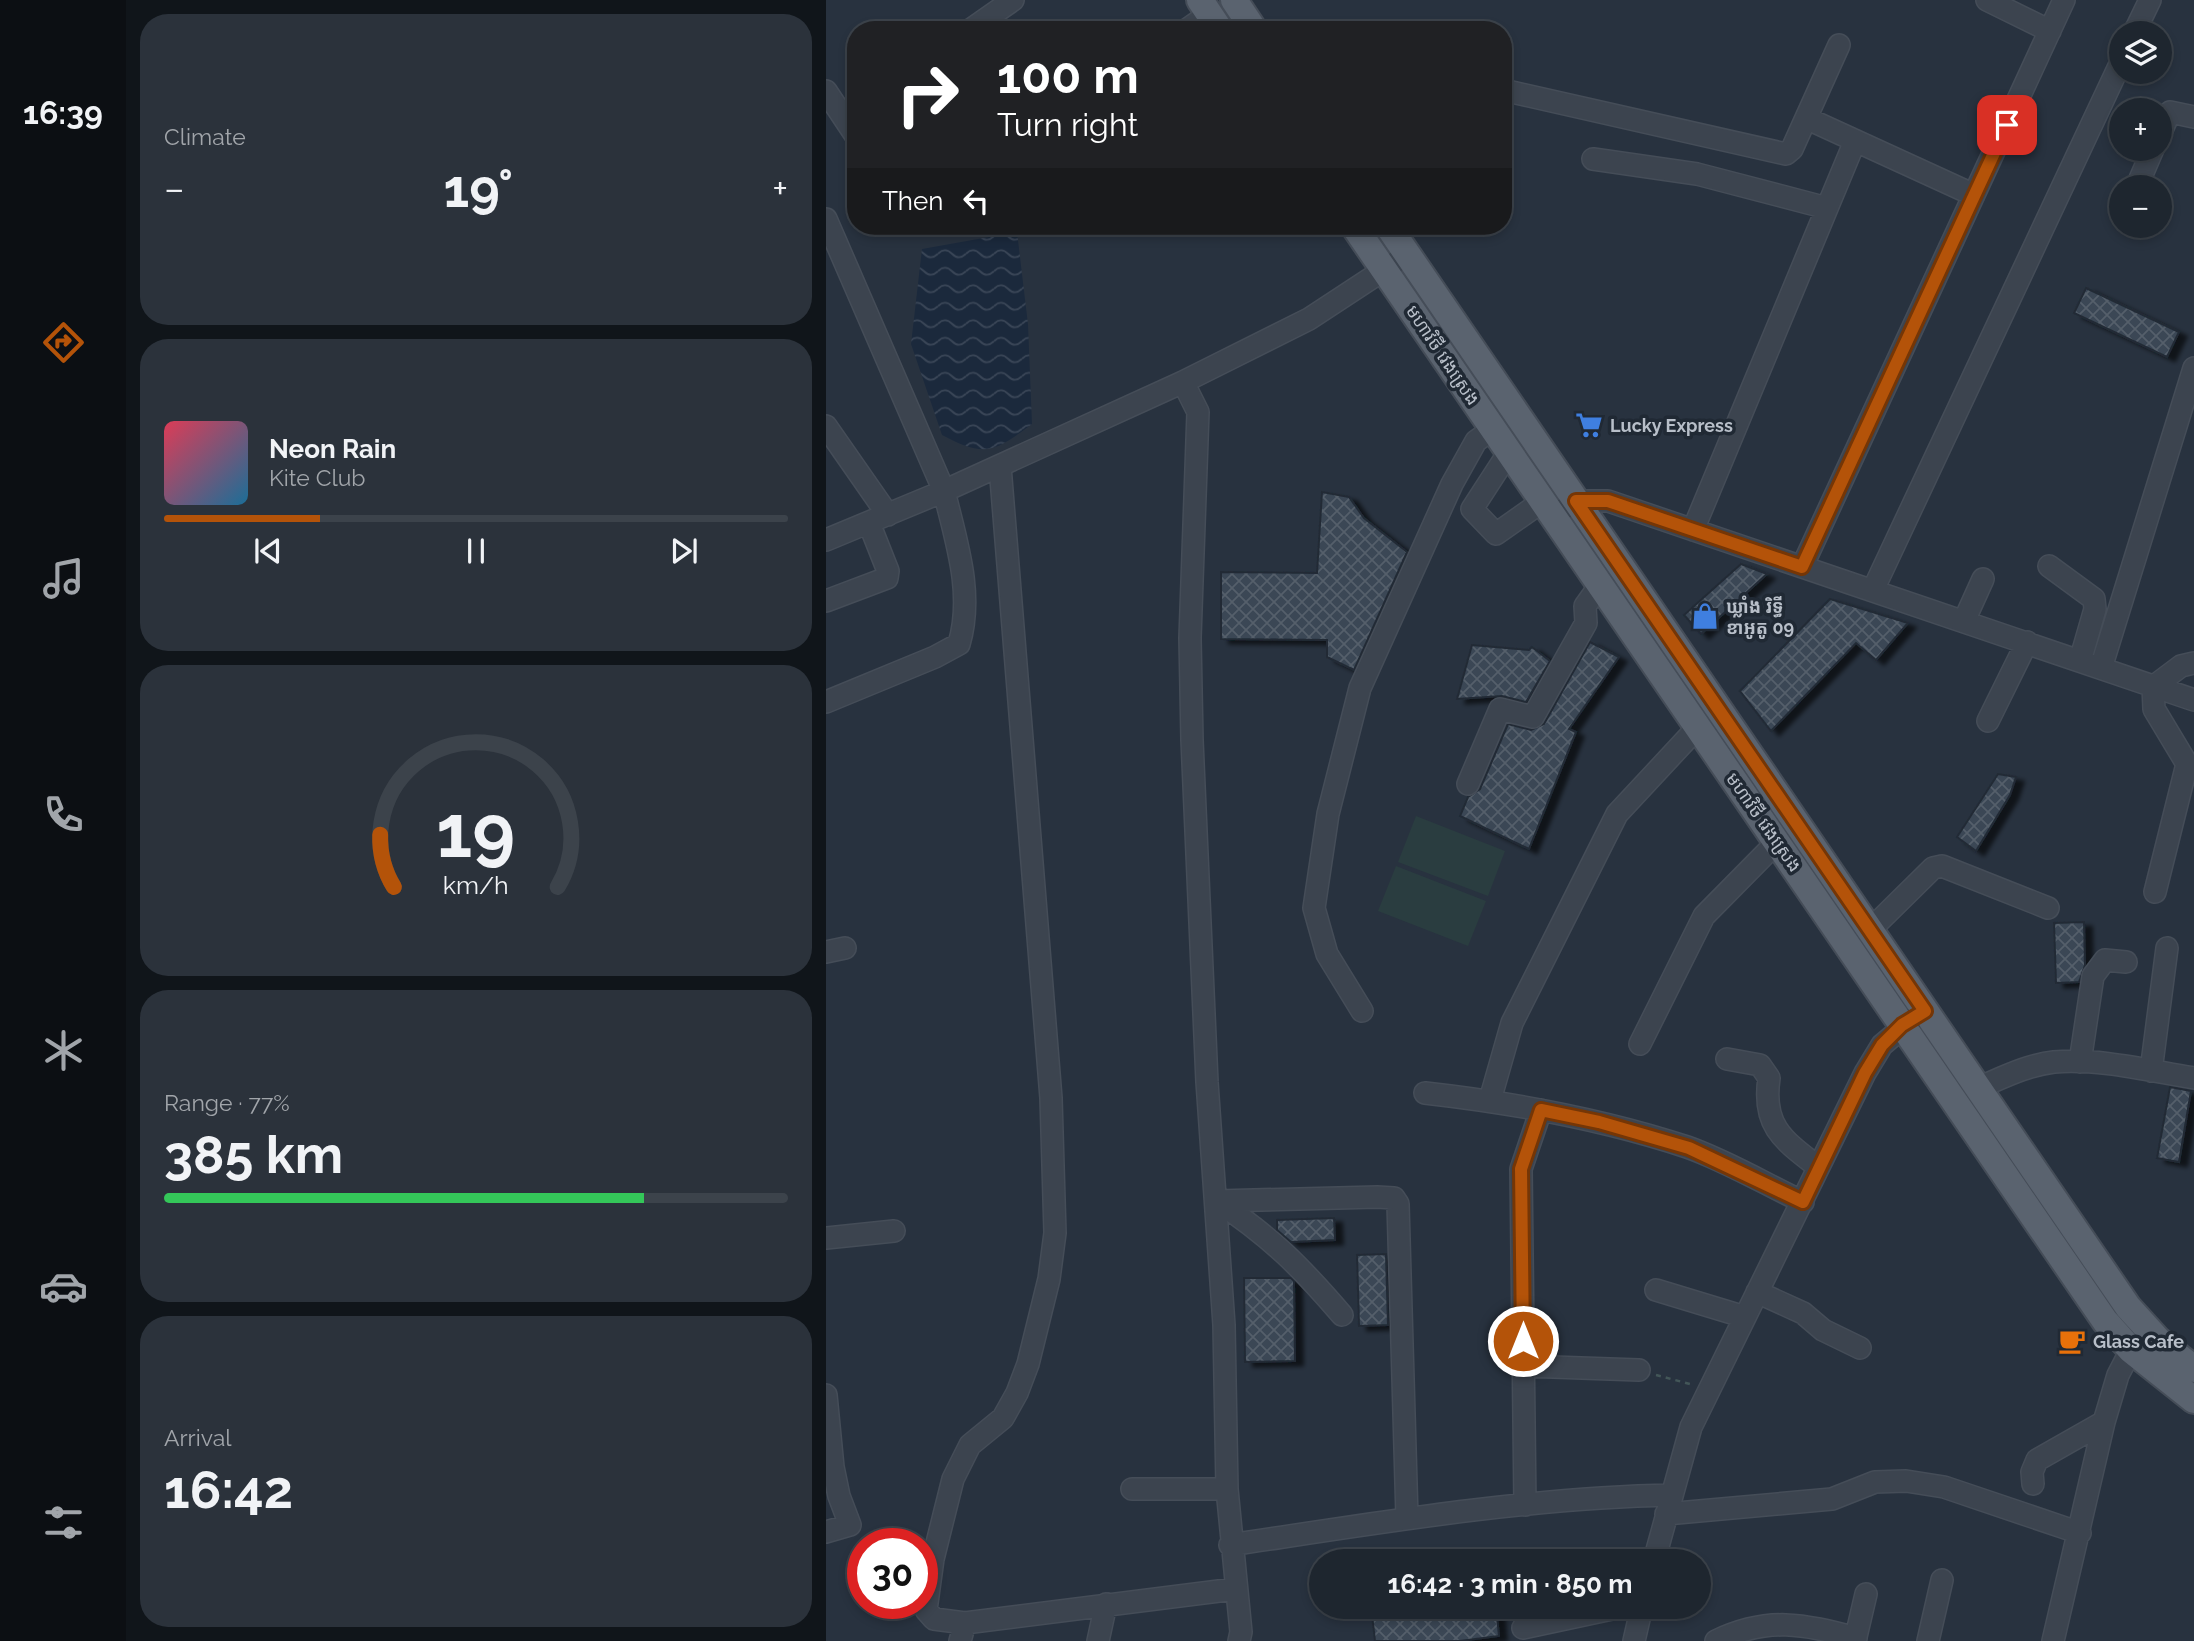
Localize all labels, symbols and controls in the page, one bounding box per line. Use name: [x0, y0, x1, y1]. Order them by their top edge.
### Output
map controls: [2109, 21, 2172, 238]
button: layers: [2109, 21, 2172, 84]
text: 100 m: [997, 47, 1139, 104]
icon: right: [882, 49, 973, 140]
text: 16:39: [23, 94, 103, 131]
pin: [1977, 95, 2037, 155]
button: +: [2109, 98, 2172, 161]
text: Turn right: [997, 106, 1138, 143]
icon: arrive: [1988, 106, 2026, 144]
text: Climate: [164, 123, 246, 150]
text: 19°: [444, 158, 513, 219]
text: −: [164, 166, 184, 211]
text: +: [772, 166, 788, 211]
button: −: [2109, 175, 2172, 238]
icon: left: [957, 182, 995, 220]
text: Then: [882, 186, 943, 216]
street label: មហាវិថី វេងស្រេង: [1401, 301, 1485, 410]
icon: directions: [39, 318, 88, 367]
supermarket icon: Lucky Express: [1574, 410, 1604, 440]
place label: Lucky Express: [1610, 415, 1733, 436]
text: Neon Rain: [269, 434, 396, 464]
text: Kite Club: [269, 464, 366, 491]
icon: previous: [249, 532, 287, 570]
icon: pause: [457, 532, 495, 570]
icon: next: [665, 532, 703, 570]
icon: music: [39, 554, 88, 603]
place label: ឃ្លាំង រិទ្ធី ខាអូតូ 09: [1726, 595, 1794, 639]
shop icon: ឃ្លាំង រិទ្ធី ខាអូតូ 09: [1690, 601, 1720, 631]
street label: មហាវិថី វេងស្រេង: [1721, 768, 1806, 876]
text: 19: [437, 789, 515, 874]
icon: phone: [39, 790, 88, 839]
text: km/h: [443, 869, 509, 899]
icon: climate: [39, 1026, 88, 1075]
text: Range · 77%: [164, 1089, 290, 1116]
text: 385 km: [164, 1124, 343, 1185]
icon: car: [39, 1262, 88, 1311]
position arrow: [1486, 1304, 1560, 1378]
cafe icon: Glass Cafe: [2057, 1326, 2087, 1356]
place label: Glass Cafe: [2093, 1331, 2184, 1352]
text: Arrival: [164, 1424, 231, 1451]
text: 16:42: [164, 1459, 293, 1520]
icon: filters: [39, 1498, 88, 1547]
speed limit sign: 30: [847, 1528, 938, 1619]
text: 16:42 · 3 min · 850 m: [1387, 1569, 1633, 1599]

